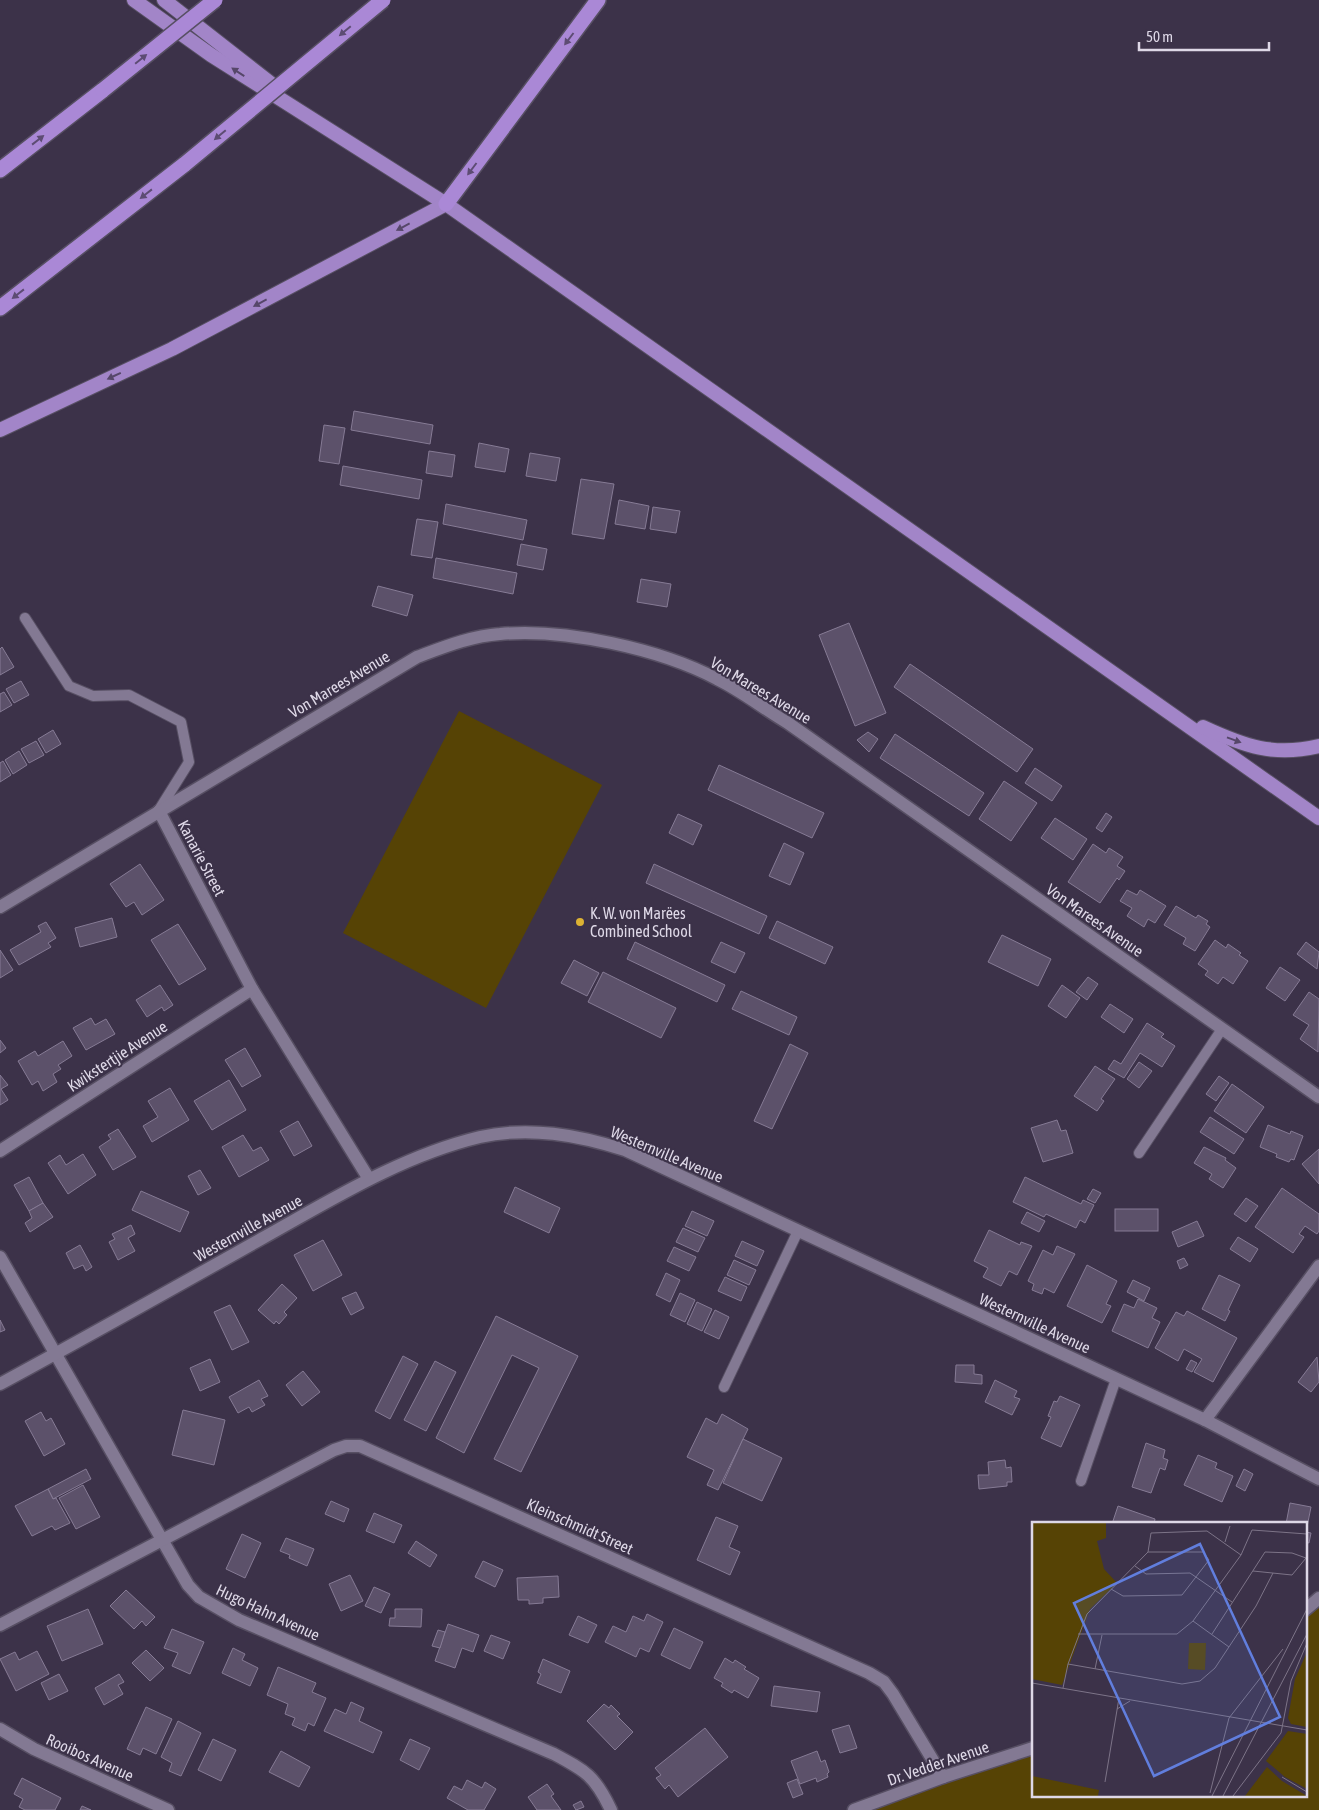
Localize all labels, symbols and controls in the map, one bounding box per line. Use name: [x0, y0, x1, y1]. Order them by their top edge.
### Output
scale bar: [1139, 20, 1269, 52]
one-way arrow: [339, 26, 352, 37]
text: 50 m: [1146, 28, 1173, 45]
one-way arrow: [564, 32, 574, 46]
one-way arrow: [135, 54, 148, 65]
one-way arrow: [231, 67, 244, 77]
one-way arrow: [214, 129, 226, 140]
one-way arrow: [32, 135, 45, 146]
one-way arrow: [467, 162, 477, 176]
one-way arrow: [140, 189, 153, 200]
one-way arrow: [396, 223, 410, 231]
one-way arrow: [12, 288, 25, 299]
one-way arrow: [252, 299, 267, 307]
one-way arrow: [107, 372, 122, 380]
street label: Von Marees Avenue: [285, 647, 393, 721]
street label: Von Marees Avenue: [707, 653, 815, 727]
one-way arrow: [1227, 736, 1242, 744]
street label: Kanarie Street: [175, 817, 230, 899]
street label: Von Marees Avenue: [1043, 880, 1147, 960]
place label: K. W. von Marëes Combined School: [590, 904, 693, 940]
marker: K. W. von Marëes Combined School: [574, 916, 586, 928]
street label: Kwikstertjie Avenue: [64, 1017, 171, 1096]
street label: Westernville Avenue: [608, 1122, 726, 1186]
street label: Westernville Avenue: [191, 1191, 305, 1265]
street label: Westernville Avenue: [977, 1289, 1093, 1357]
street label: Kleinschmidt Street: [524, 1494, 636, 1558]
inset map: [1032, 1522, 1306, 1798]
street label: Hugo Hahn Avenue: [213, 1580, 323, 1645]
street label: Rooibos Avenue: [43, 1730, 137, 1784]
street label: Dr. Vedder Avenue: [885, 1737, 991, 1789]

